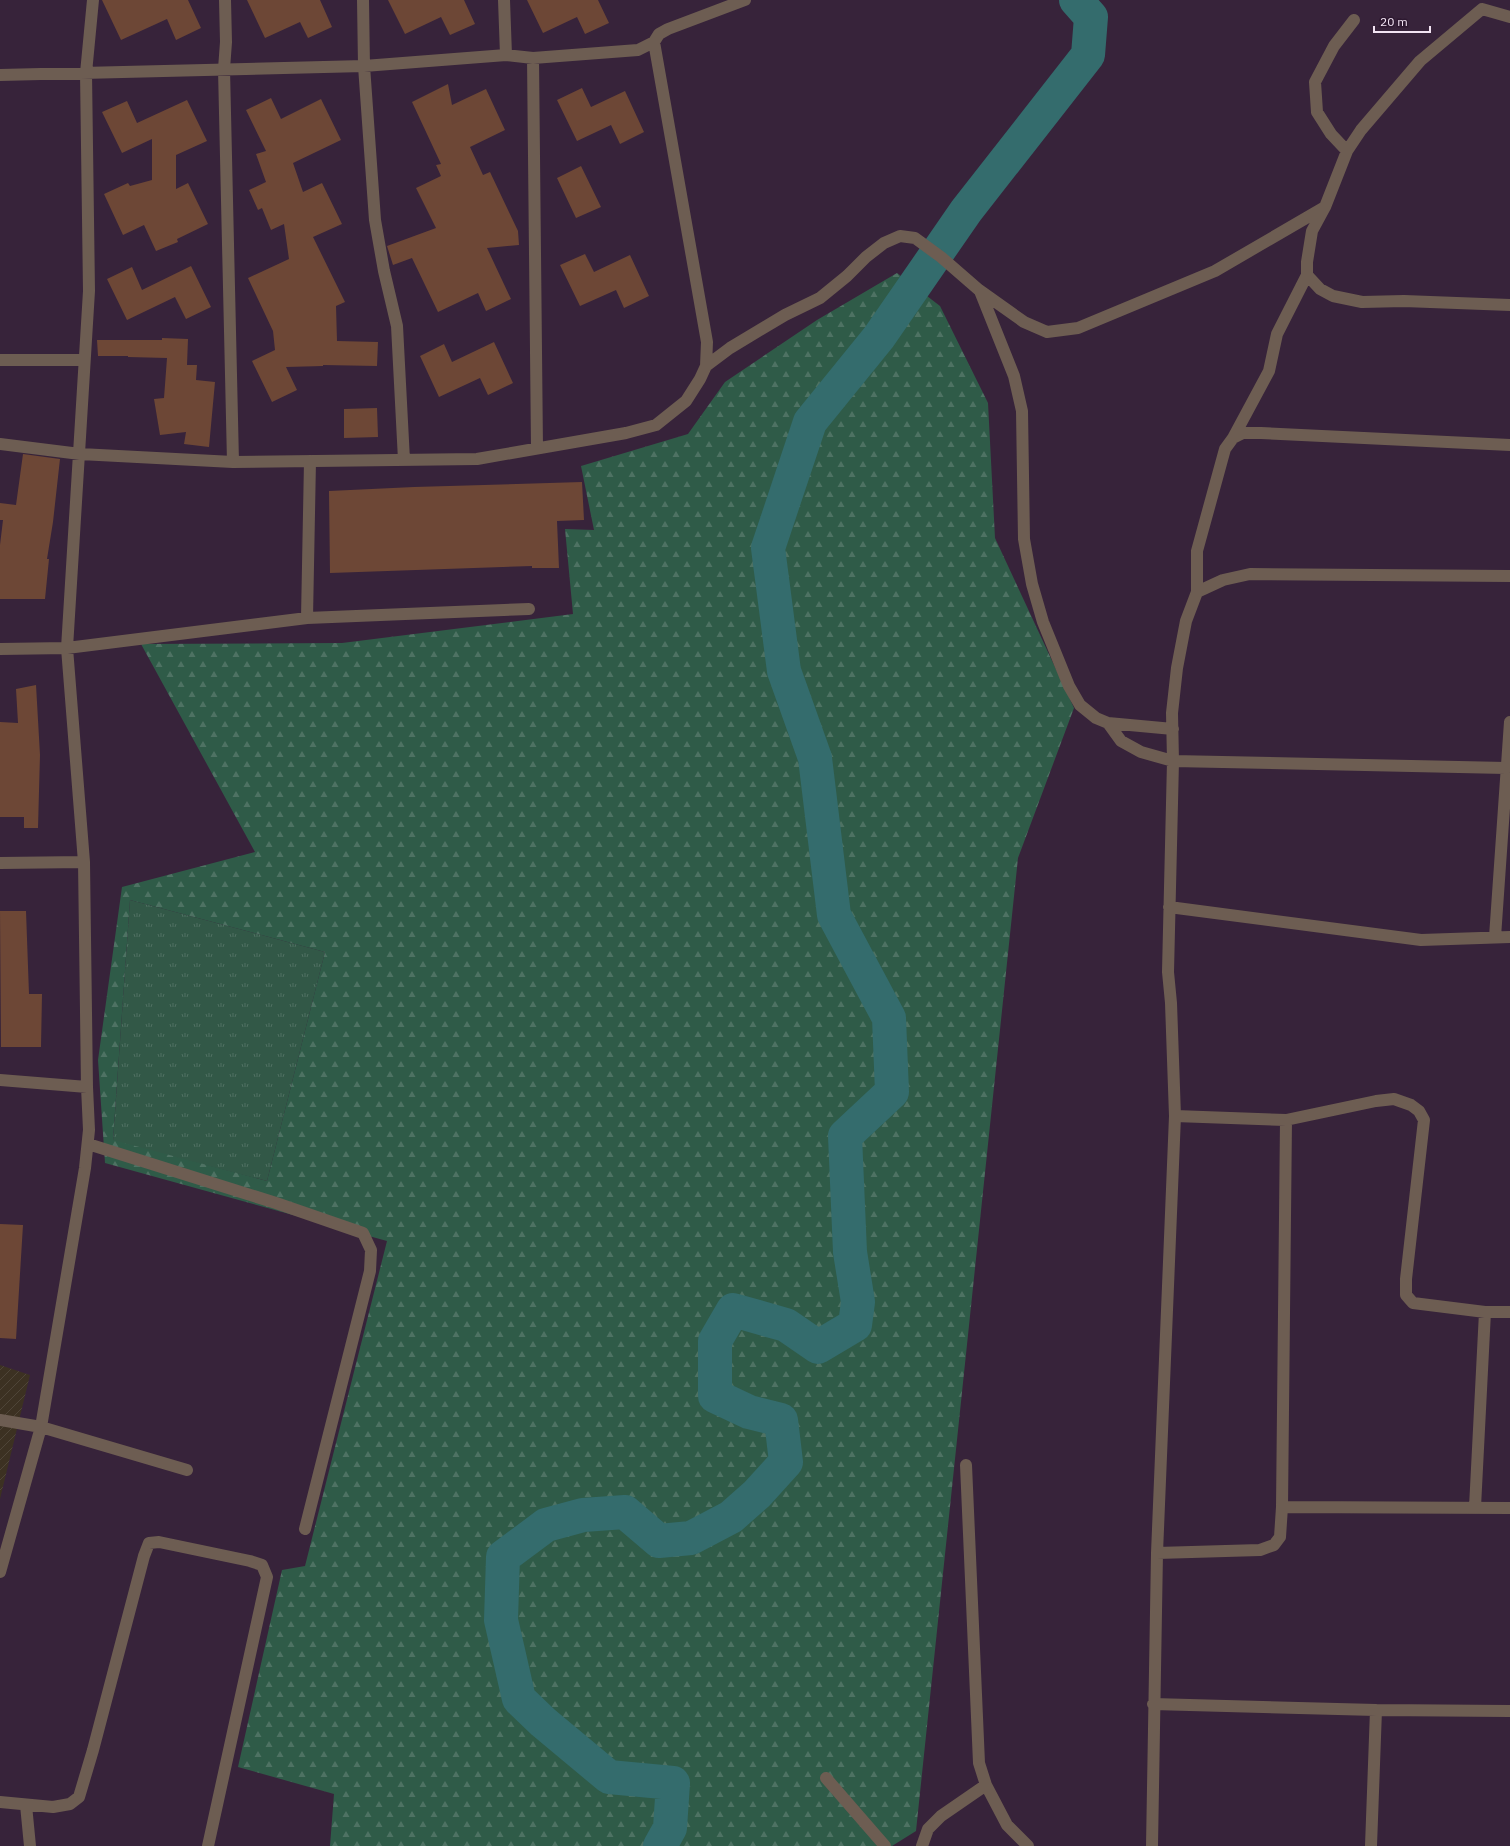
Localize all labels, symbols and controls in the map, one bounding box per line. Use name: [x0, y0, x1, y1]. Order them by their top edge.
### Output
scale bar: [1374, 8, 1430, 34]
text: 20 m: [1380, 14, 1408, 29]

